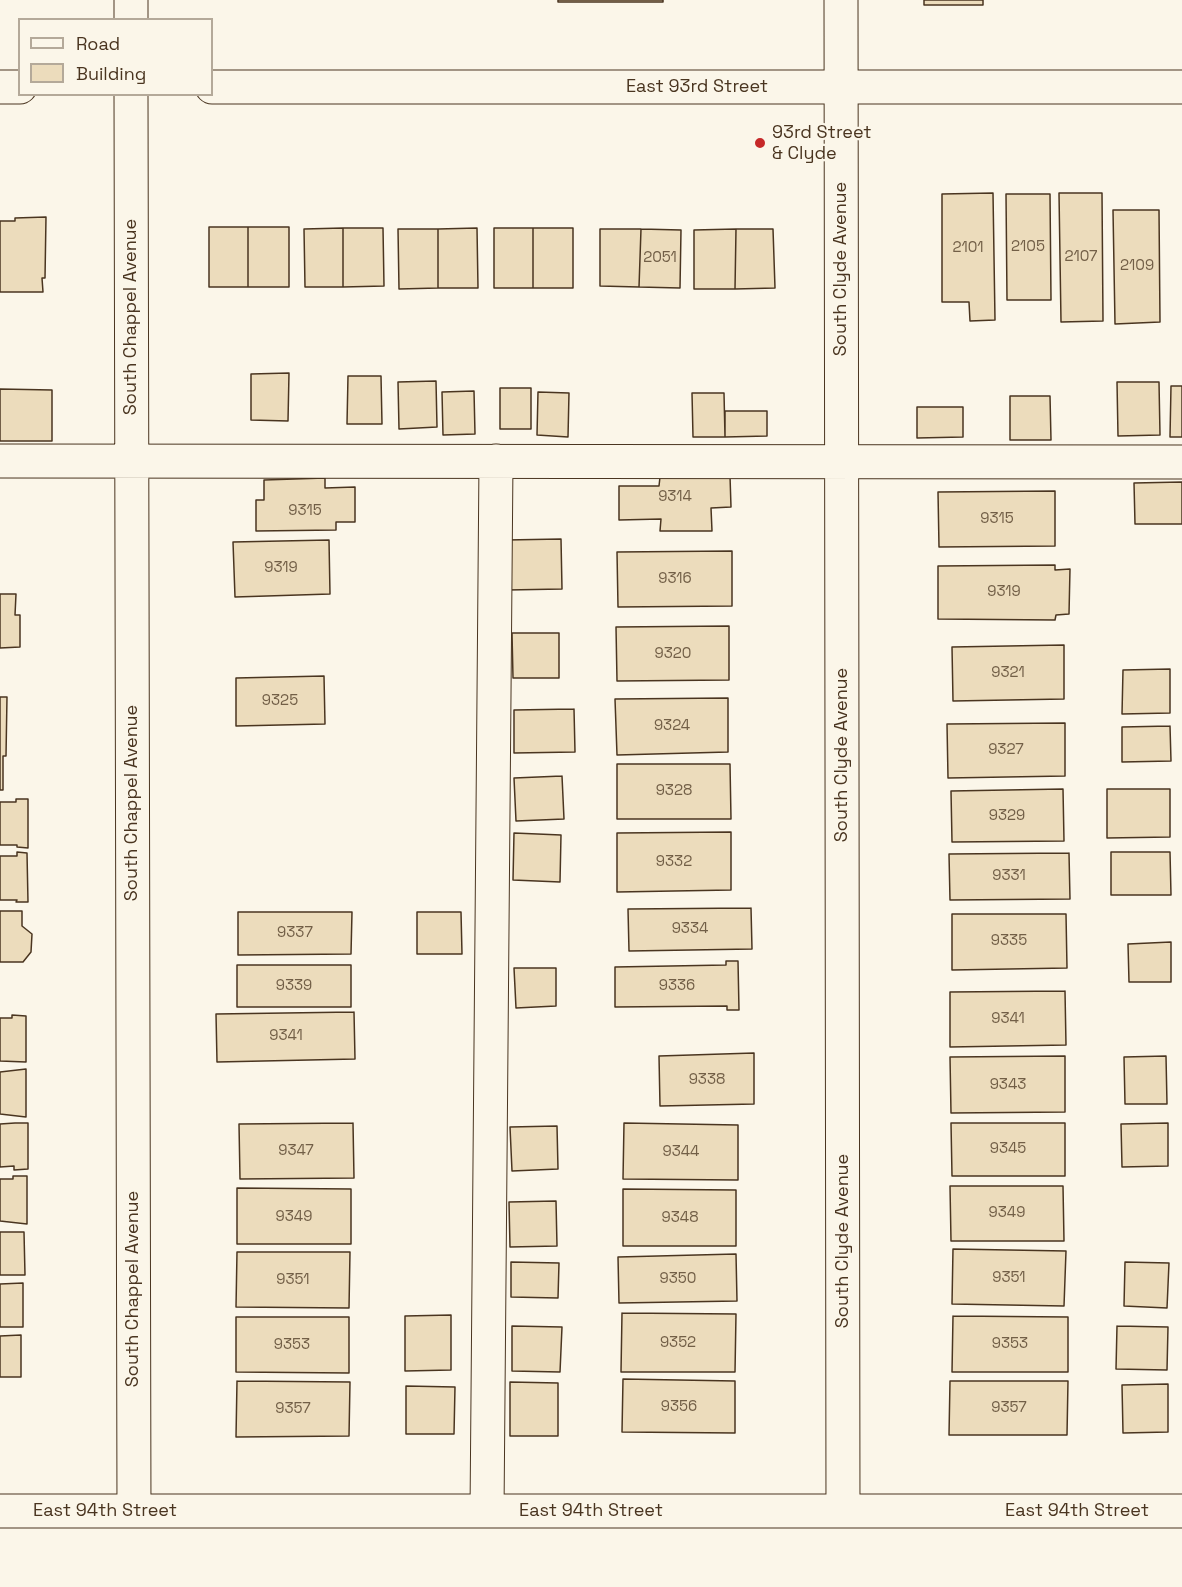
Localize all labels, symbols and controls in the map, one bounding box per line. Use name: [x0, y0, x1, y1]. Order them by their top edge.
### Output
legend: [18, 18, 213, 96]
text: Road: [76, 32, 120, 55]
text: Building: [76, 62, 146, 85]
street label: East 93rd Street: [626, 76, 768, 98]
place label: 93rd Street & Clyde: [772, 122, 872, 164]
marker: 93rd Street & Clyde: [753, 136, 767, 150]
street label: South Clyde Avenue: [830, 182, 852, 356]
street label: South Chappel Avenue: [120, 219, 142, 415]
house number: 2105: [1011, 238, 1045, 256]
house number: 2101: [952, 239, 984, 257]
house number: 2107: [1064, 248, 1098, 266]
house number: 2051: [643, 249, 677, 267]
house number: 2109: [1120, 257, 1154, 275]
house number: 9314: [658, 488, 692, 506]
house number: 9315: [288, 502, 322, 520]
house number: 9315: [980, 510, 1014, 528]
house number: 9319: [264, 559, 298, 577]
house number: 9316: [658, 570, 692, 588]
house number: 9319: [987, 583, 1021, 601]
house number: 9320: [655, 645, 691, 663]
house number: 9321: [991, 664, 1025, 682]
street label: South Clyde Avenue: [831, 668, 853, 842]
house number: 9325: [262, 692, 298, 710]
street label: South Chappel Avenue: [121, 705, 143, 901]
house number: 9324: [654, 717, 690, 735]
house number: 9327: [988, 741, 1024, 759]
house number: 9328: [656, 782, 692, 800]
house number: 9329: [989, 807, 1025, 825]
house number: 9332: [656, 853, 692, 871]
house number: 9331: [992, 867, 1026, 885]
house number: 9334: [672, 920, 708, 938]
house number: 9337: [277, 924, 313, 942]
house number: 9335: [991, 932, 1027, 950]
house number: 9339: [276, 977, 312, 995]
house number: 9336: [659, 977, 695, 995]
house number: 9341: [991, 1010, 1025, 1028]
house number: 9341: [269, 1027, 303, 1045]
house number: 9338: [689, 1071, 725, 1089]
house number: 9343: [990, 1076, 1026, 1094]
house number: 9345: [990, 1140, 1026, 1158]
house number: 9347: [278, 1142, 314, 1160]
house number: 9344: [663, 1143, 699, 1161]
street label: South Clyde Avenue: [832, 1154, 854, 1328]
street label: South Chappel Avenue: [122, 1191, 144, 1387]
house number: 9349: [989, 1204, 1025, 1222]
house number: 9349: [276, 1208, 312, 1226]
house number: 9348: [662, 1209, 698, 1227]
house number: 9351: [992, 1269, 1026, 1287]
house number: 9350: [660, 1270, 696, 1288]
house number: 9351: [276, 1271, 310, 1289]
house number: 9352: [660, 1334, 696, 1352]
house number: 9353: [992, 1335, 1028, 1353]
house number: 9353: [274, 1336, 310, 1354]
house number: 9356: [661, 1398, 697, 1416]
house number: 9357: [991, 1399, 1027, 1417]
house number: 9357: [275, 1400, 311, 1418]
street label: East 94th Street: [33, 1500, 177, 1522]
street label: East 94th Street: [519, 1500, 663, 1522]
street label: East 94th Street: [1005, 1500, 1149, 1522]

